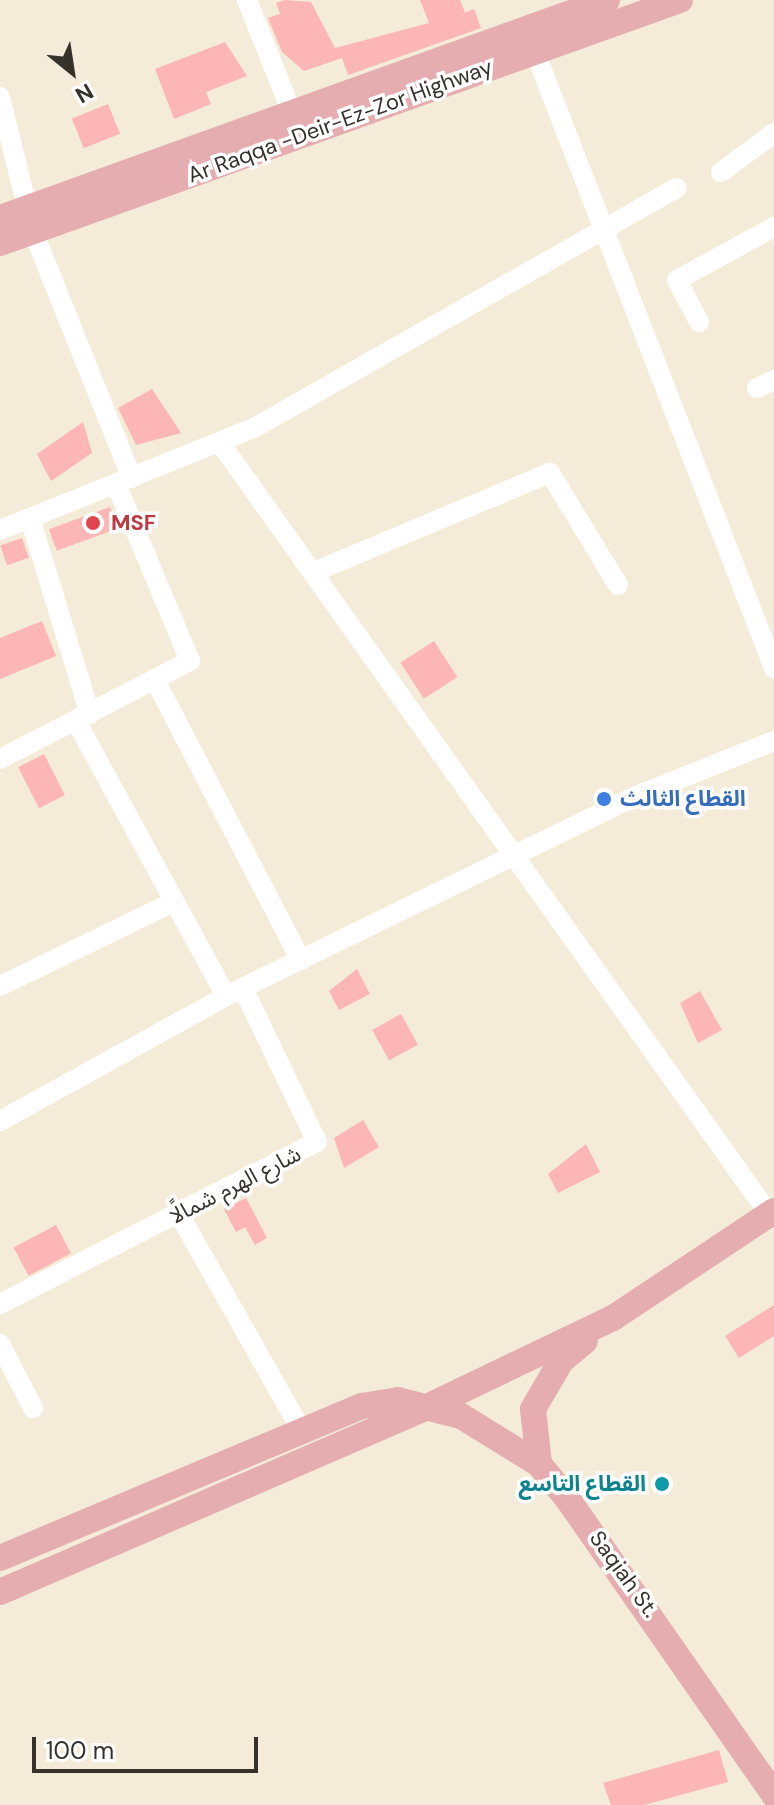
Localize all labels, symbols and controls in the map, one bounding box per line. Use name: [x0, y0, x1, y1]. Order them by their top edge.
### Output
north arrow: [32, 32, 112, 112]
street label: Ar Raqqa -Deir-Ez-Zor Highway: [184, 53, 496, 189]
text: N: [70, 77, 98, 110]
place label: MSF: [111, 510, 156, 536]
marker: MSF: [82, 512, 104, 534]
place label: القطاع الثالث: [620, 786, 746, 812]
marker: القطاع الثالث: [595, 790, 613, 808]
street label: شارع الهرم شمالًا: [165, 1140, 305, 1230]
place label: القطاع التاسع: [518, 1471, 646, 1497]
marker: القطاع التاسع: [653, 1475, 671, 1493]
street label: Saqiah St.: [584, 1526, 664, 1622]
scale bar: [36, 1721, 262, 1771]
text: 100 m: [46, 1735, 114, 1766]

